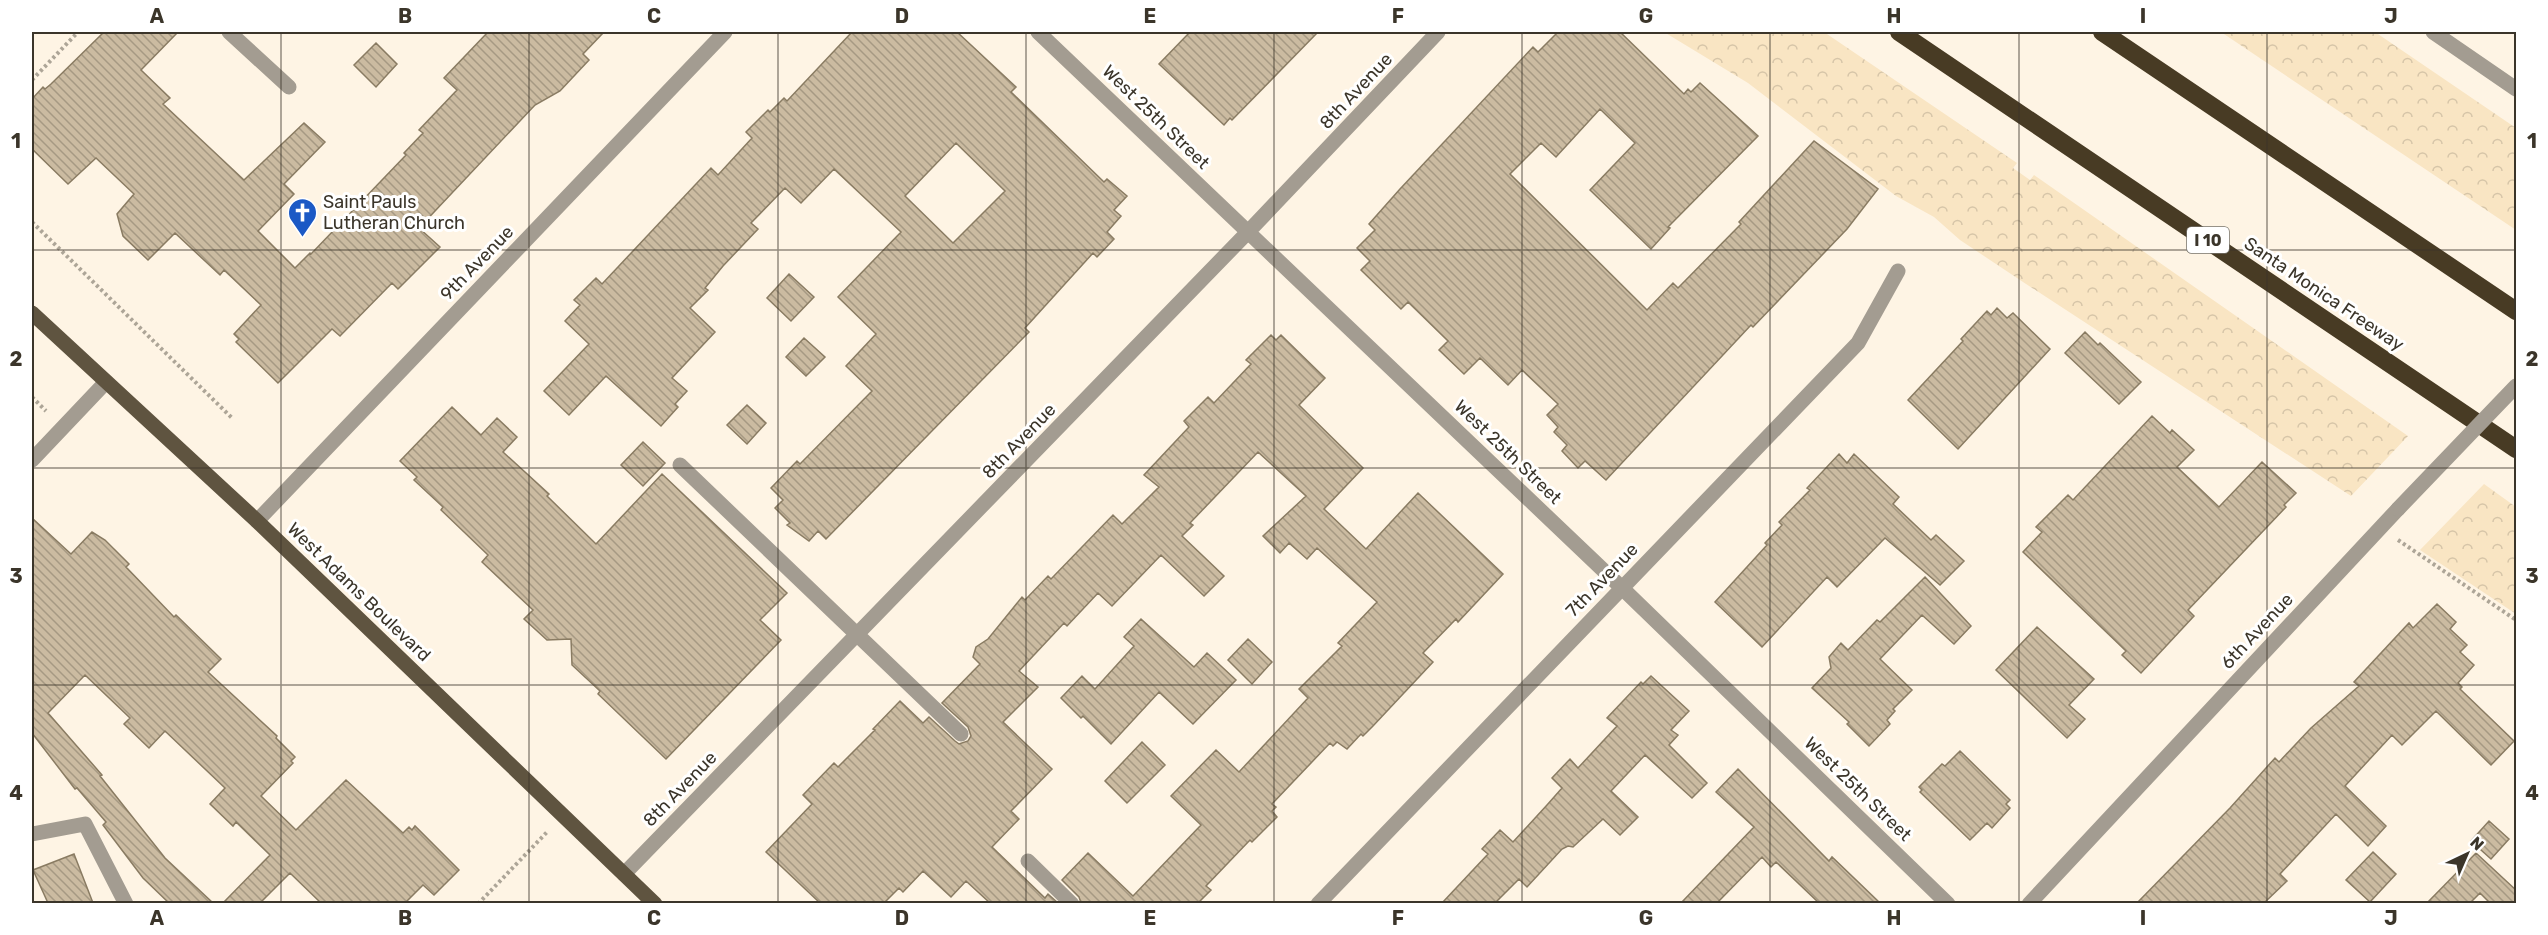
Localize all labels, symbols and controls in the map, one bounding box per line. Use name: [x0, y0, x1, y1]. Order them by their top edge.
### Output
text: A: [150, 4, 165, 28]
text: B: [398, 4, 412, 28]
text: C: [647, 4, 661, 28]
text: D: [895, 4, 909, 28]
text: E: [1144, 4, 1156, 28]
text: F: [1392, 4, 1404, 28]
text: G: [1639, 4, 1653, 28]
text: H: [1887, 4, 1901, 28]
text: I: [2140, 4, 2146, 28]
text: J: [2384, 4, 2398, 28]
street label: 8th Avenue: [1315, 48, 1397, 134]
street label: West 25th Street: [1098, 60, 1214, 174]
text: 1: [11, 129, 21, 153]
text: 1: [2527, 129, 2537, 153]
place label: Saint Pauls Lutheran Church: [323, 191, 465, 234]
church icon: Saint Pauls Lutheran Church: [286, 196, 318, 238]
street label: 9th Avenue: [436, 221, 518, 305]
road number: I 10: [2187, 227, 2229, 253]
street label: Santa Monica Freeway: [2240, 232, 2408, 356]
text: 2: [10, 347, 23, 371]
text: 2: [2526, 347, 2539, 371]
street label: West 25th Street: [1450, 395, 1566, 509]
street label: 8th Avenue: [978, 399, 1060, 483]
street label: West Adams Boulevard: [283, 518, 435, 666]
street label: 7th Avenue: [1561, 538, 1643, 622]
text: 3: [9, 564, 23, 588]
text: 3: [2525, 564, 2539, 588]
street label: 6th Avenue: [2216, 588, 2298, 674]
street label: West 25th Street: [1800, 732, 1916, 846]
street label: 8th Avenue: [639, 747, 721, 831]
text: 4: [9, 781, 23, 805]
text: 4: [2525, 781, 2539, 805]
north arrow: [2437, 824, 2497, 884]
text: N: [2466, 833, 2488, 854]
text: A: [150, 906, 165, 930]
text: B: [398, 906, 412, 930]
text: C: [647, 906, 661, 930]
text: D: [895, 906, 909, 930]
text: E: [1144, 906, 1156, 930]
text: F: [1392, 906, 1404, 930]
text: G: [1639, 906, 1653, 930]
text: H: [1887, 906, 1901, 930]
text: I: [2140, 906, 2146, 930]
text: J: [2384, 906, 2398, 930]

